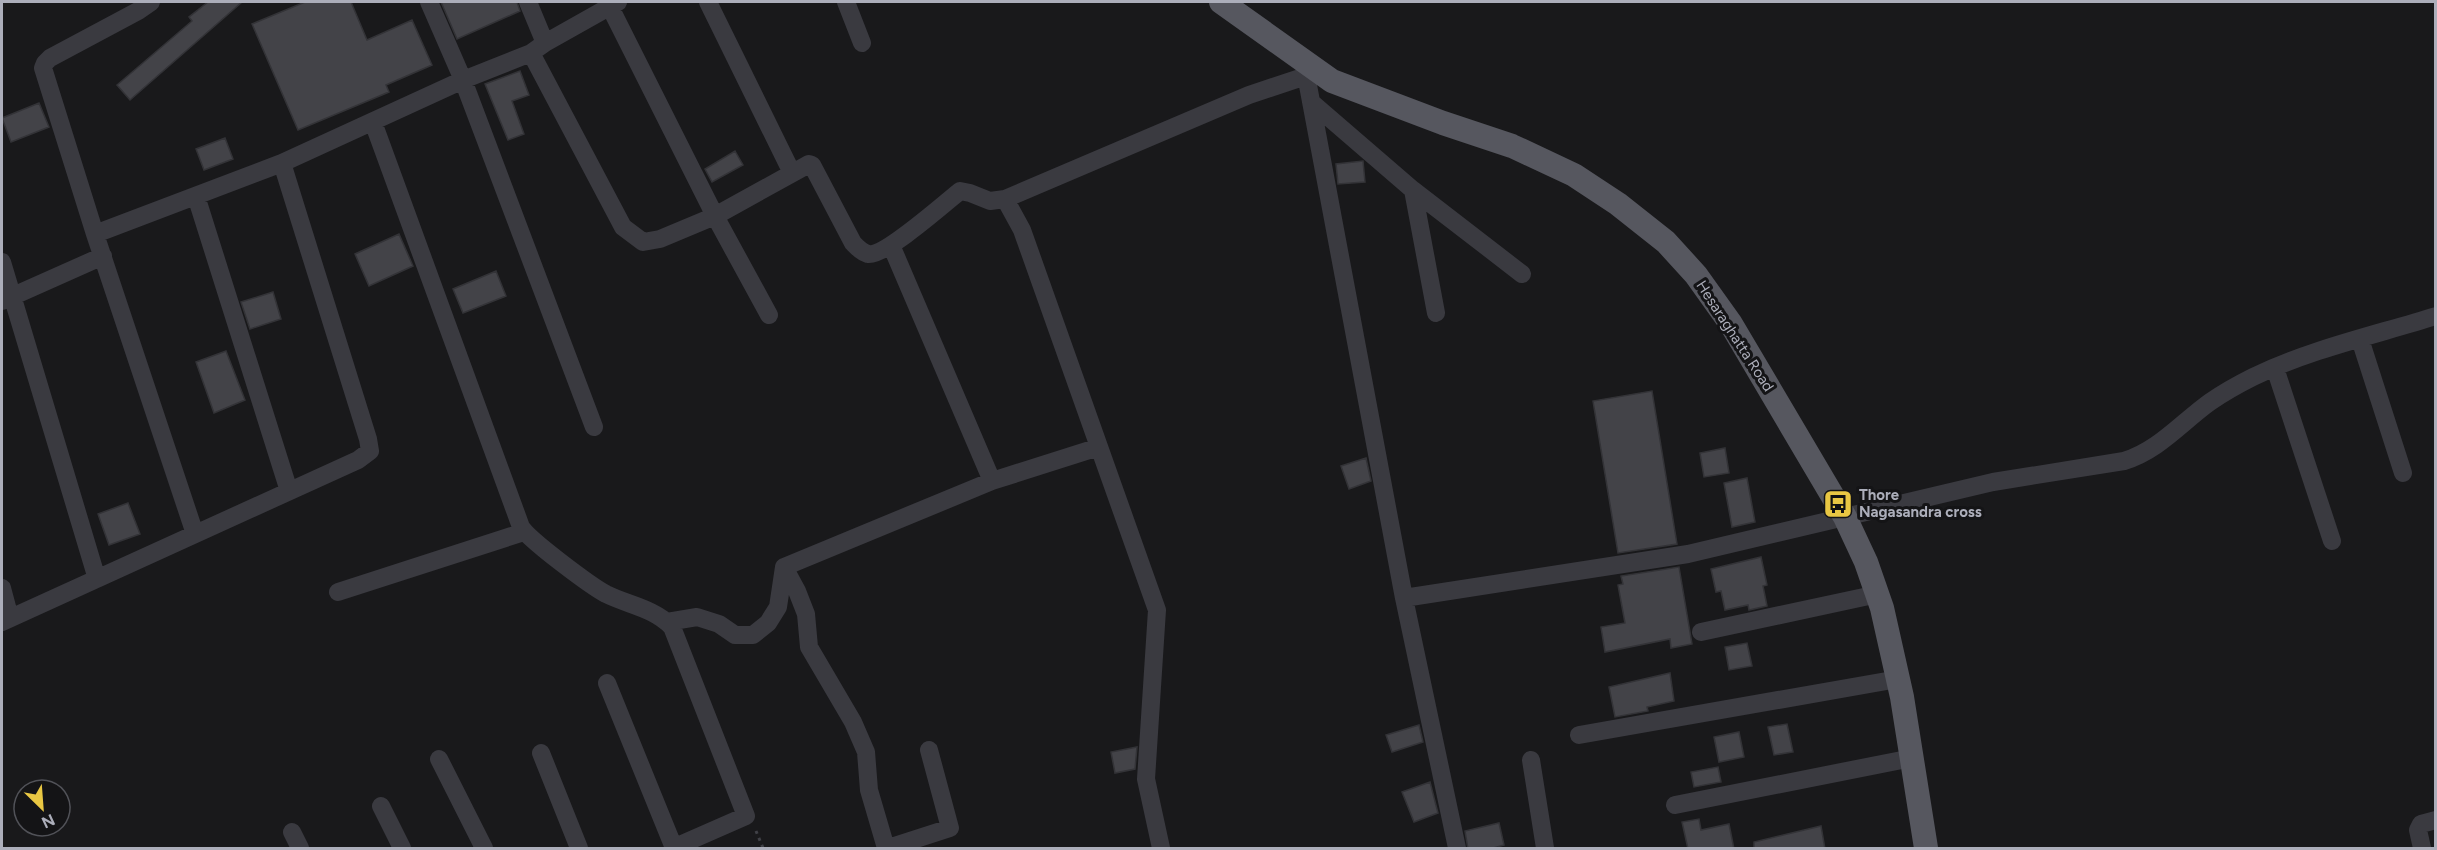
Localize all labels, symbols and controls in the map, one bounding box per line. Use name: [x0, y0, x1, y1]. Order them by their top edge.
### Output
street label: Hesaraghatta Road: [1692, 277, 1778, 395]
place label: Thore Nagasandra cross: [1859, 486, 1982, 521]
bus stop icon: Thore Nagasandra cross: [1822, 488, 1854, 520]
north arrow: [12, 778, 72, 838]
text: N: [39, 810, 58, 832]

